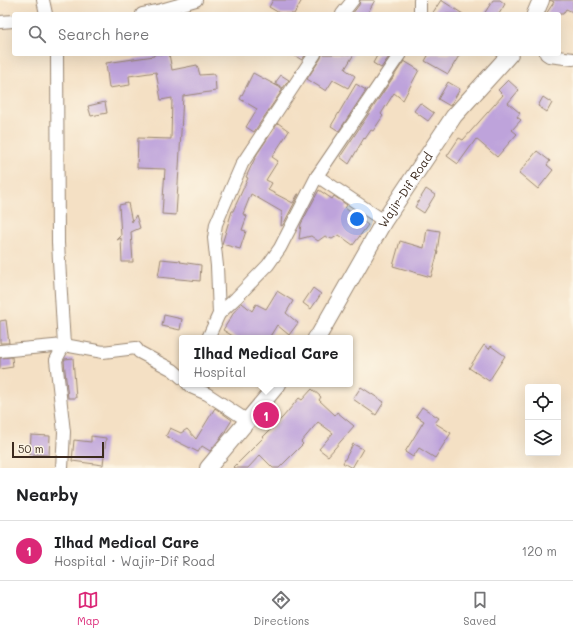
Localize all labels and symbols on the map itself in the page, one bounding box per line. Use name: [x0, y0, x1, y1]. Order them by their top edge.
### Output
street label: Wajir-Dif Road: [374, 149, 436, 230]
your location: [347, 209, 367, 229]
pin: 1: [253, 400, 279, 430]
scale bar: [12, 440, 104, 459]

